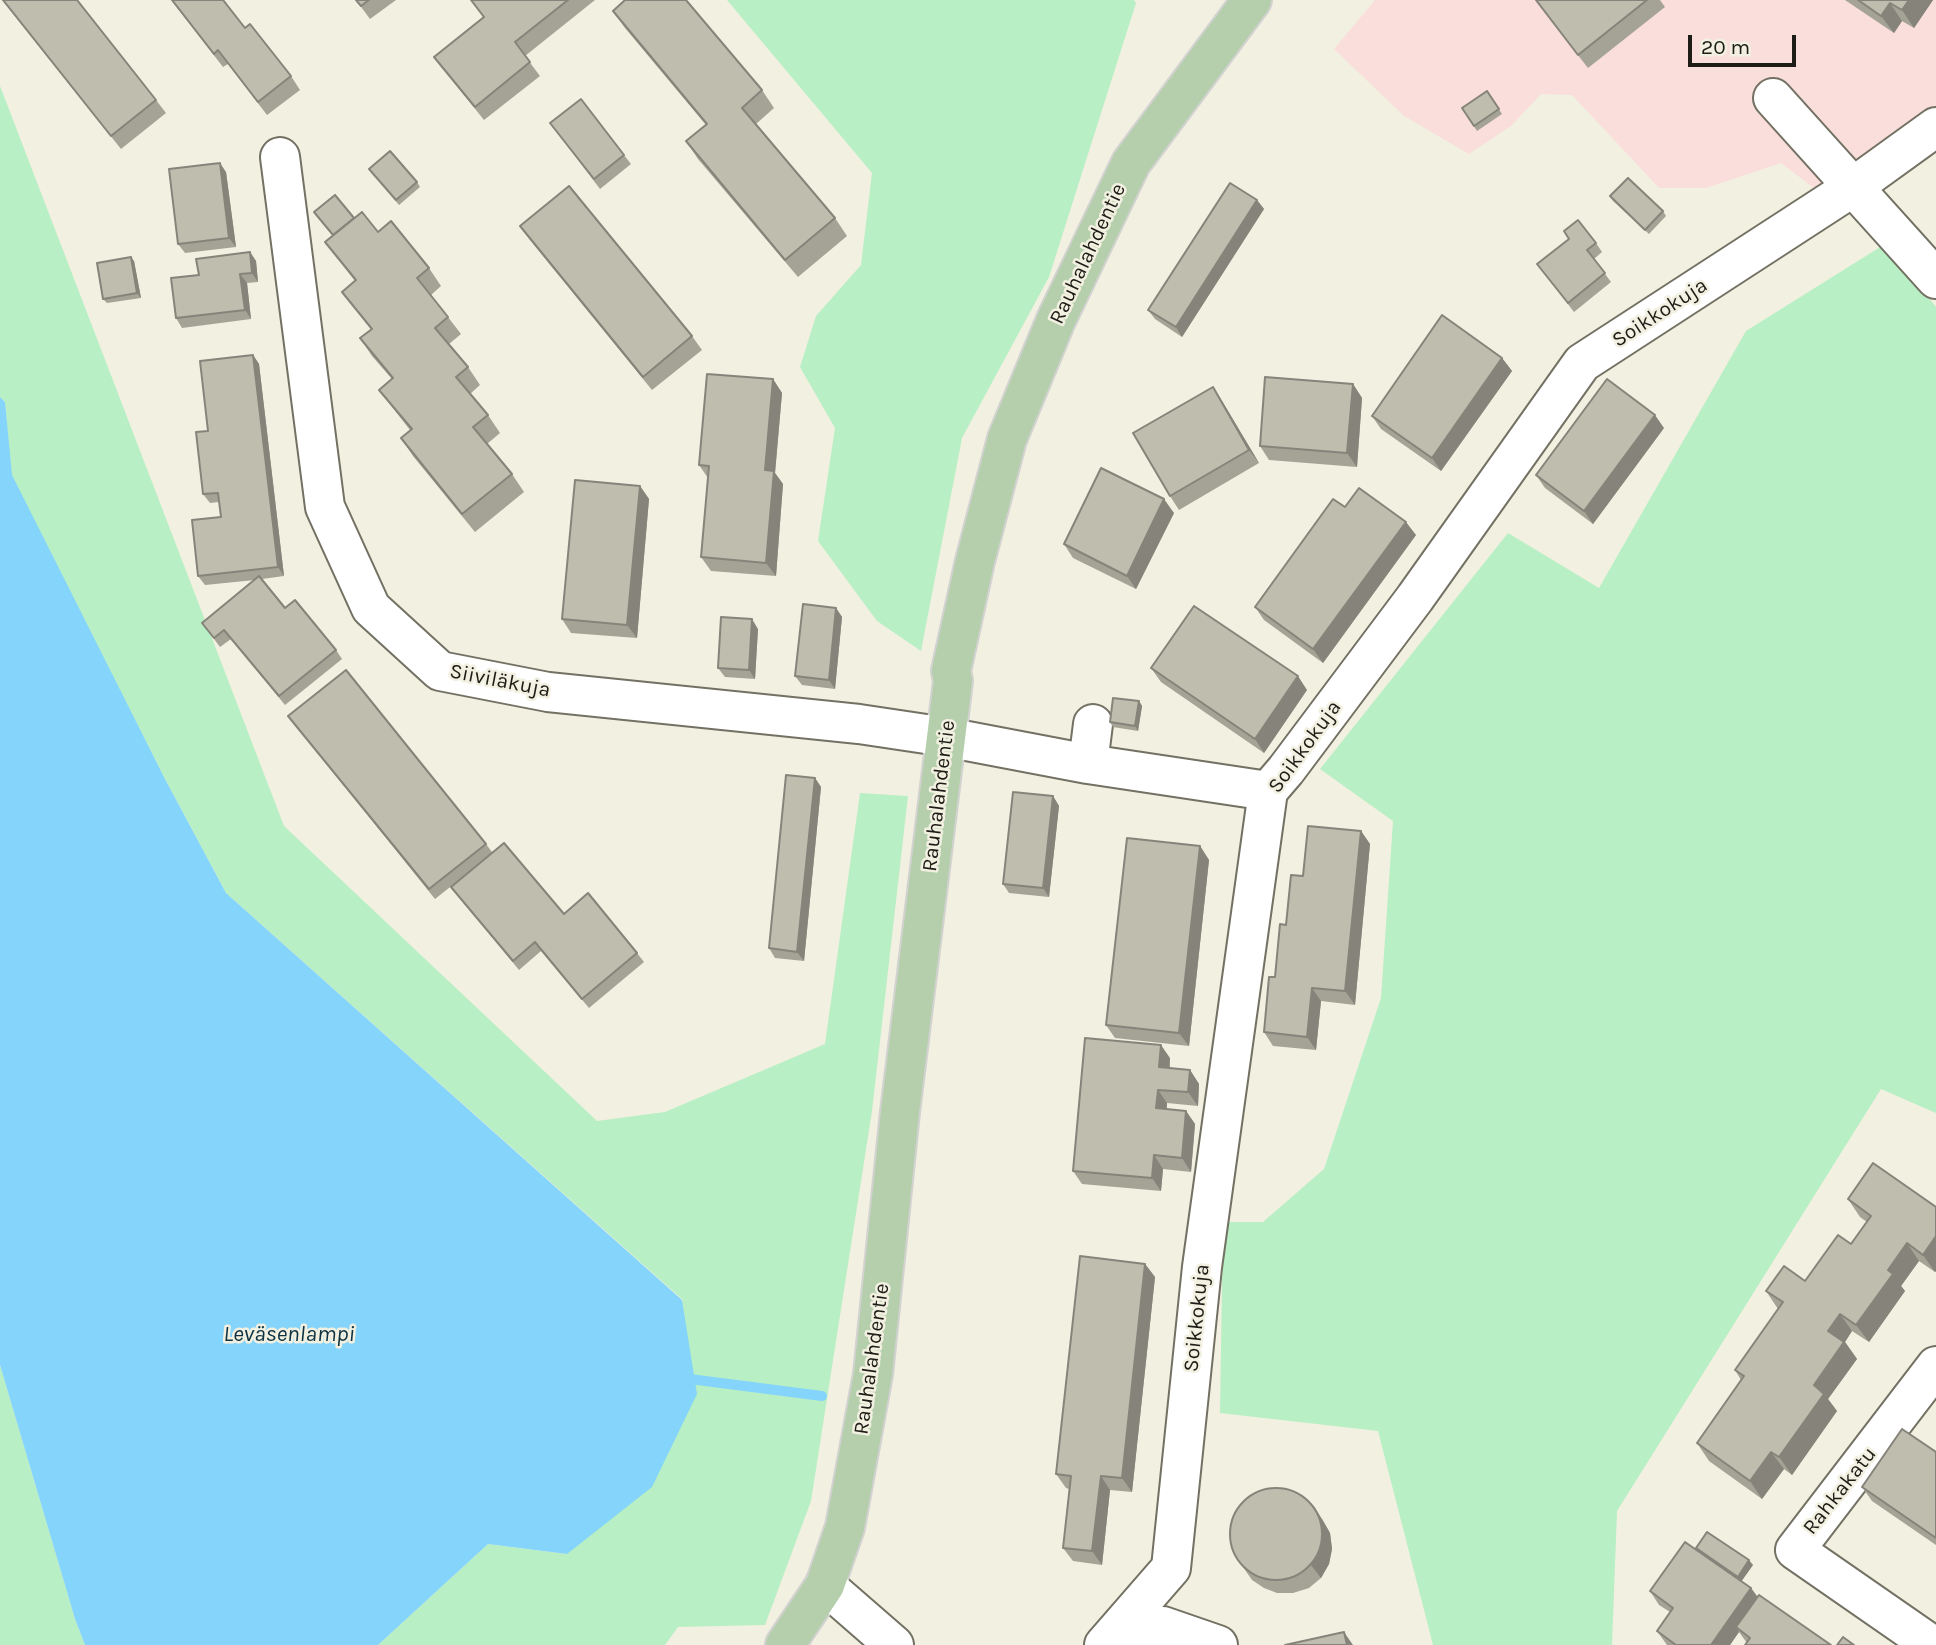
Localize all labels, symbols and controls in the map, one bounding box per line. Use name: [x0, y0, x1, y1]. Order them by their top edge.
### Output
scale bar: [1691, 21, 1800, 65]
text: 20 m: [1701, 35, 1750, 59]
street label: Rauhalahdentie: [1044, 180, 1132, 328]
street label: Soikkokuja: [1608, 273, 1712, 353]
street label: Siiviläkuja: [447, 659, 553, 703]
street label: Soikkokuja: [1263, 696, 1347, 798]
street label: Rauhalahdentie: [917, 719, 961, 873]
street label: Soikkokuja: [1179, 1263, 1215, 1373]
street label: Rauhalahdentie: [849, 1282, 895, 1436]
water label: Leväsenlampi: [223, 1320, 355, 1348]
street label: Rahkakatu: [1798, 1442, 1882, 1540]

